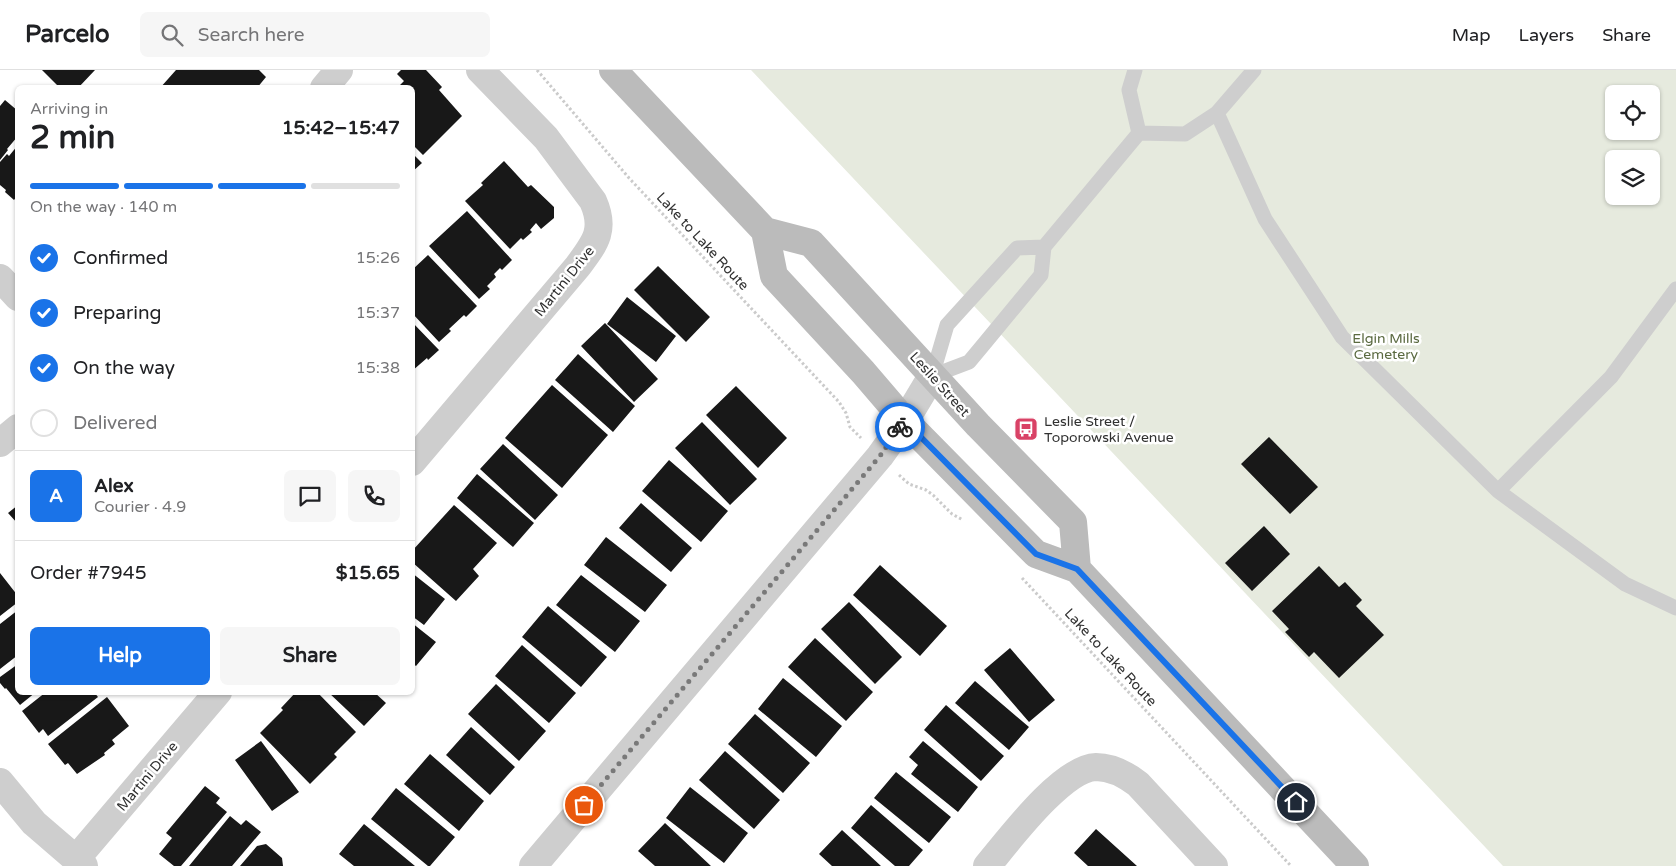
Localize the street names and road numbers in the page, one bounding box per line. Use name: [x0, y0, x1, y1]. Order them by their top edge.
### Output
street label: Lake to Lake Route: [653, 189, 752, 294]
street label: Martini Drive: [531, 243, 598, 320]
street label: Leslie Street: [906, 348, 974, 421]
street label: Lake to Lake Route: [1061, 605, 1160, 710]
street label: Martini Drive: [113, 738, 181, 815]

